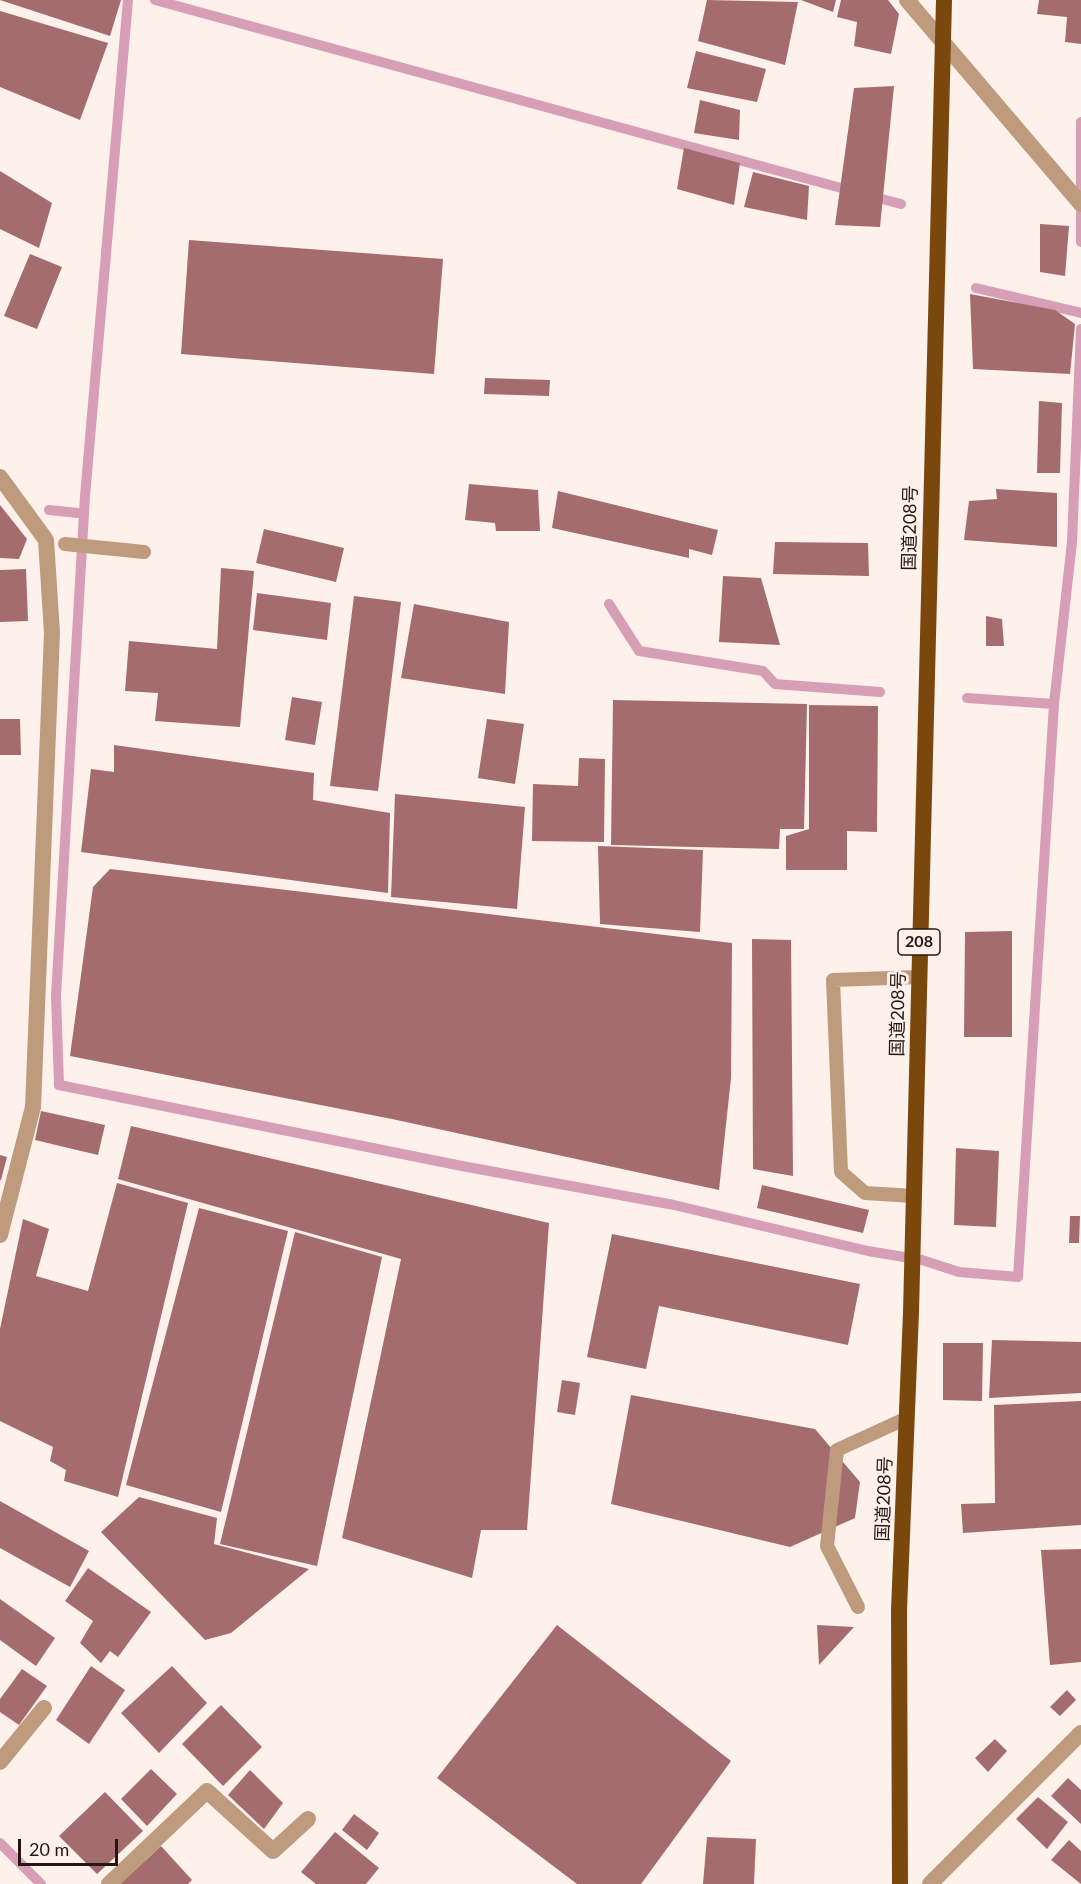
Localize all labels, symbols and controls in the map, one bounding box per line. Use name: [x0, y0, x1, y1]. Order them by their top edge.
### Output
street label: 国道208号: [898, 485, 922, 571]
road number: 208: [898, 929, 940, 955]
street label: 国道208号: [886, 971, 910, 1057]
street label: 国道208号: [872, 1456, 896, 1542]
scale bar: [21, 1827, 122, 1865]
text: 20 m: [29, 1838, 69, 1860]

